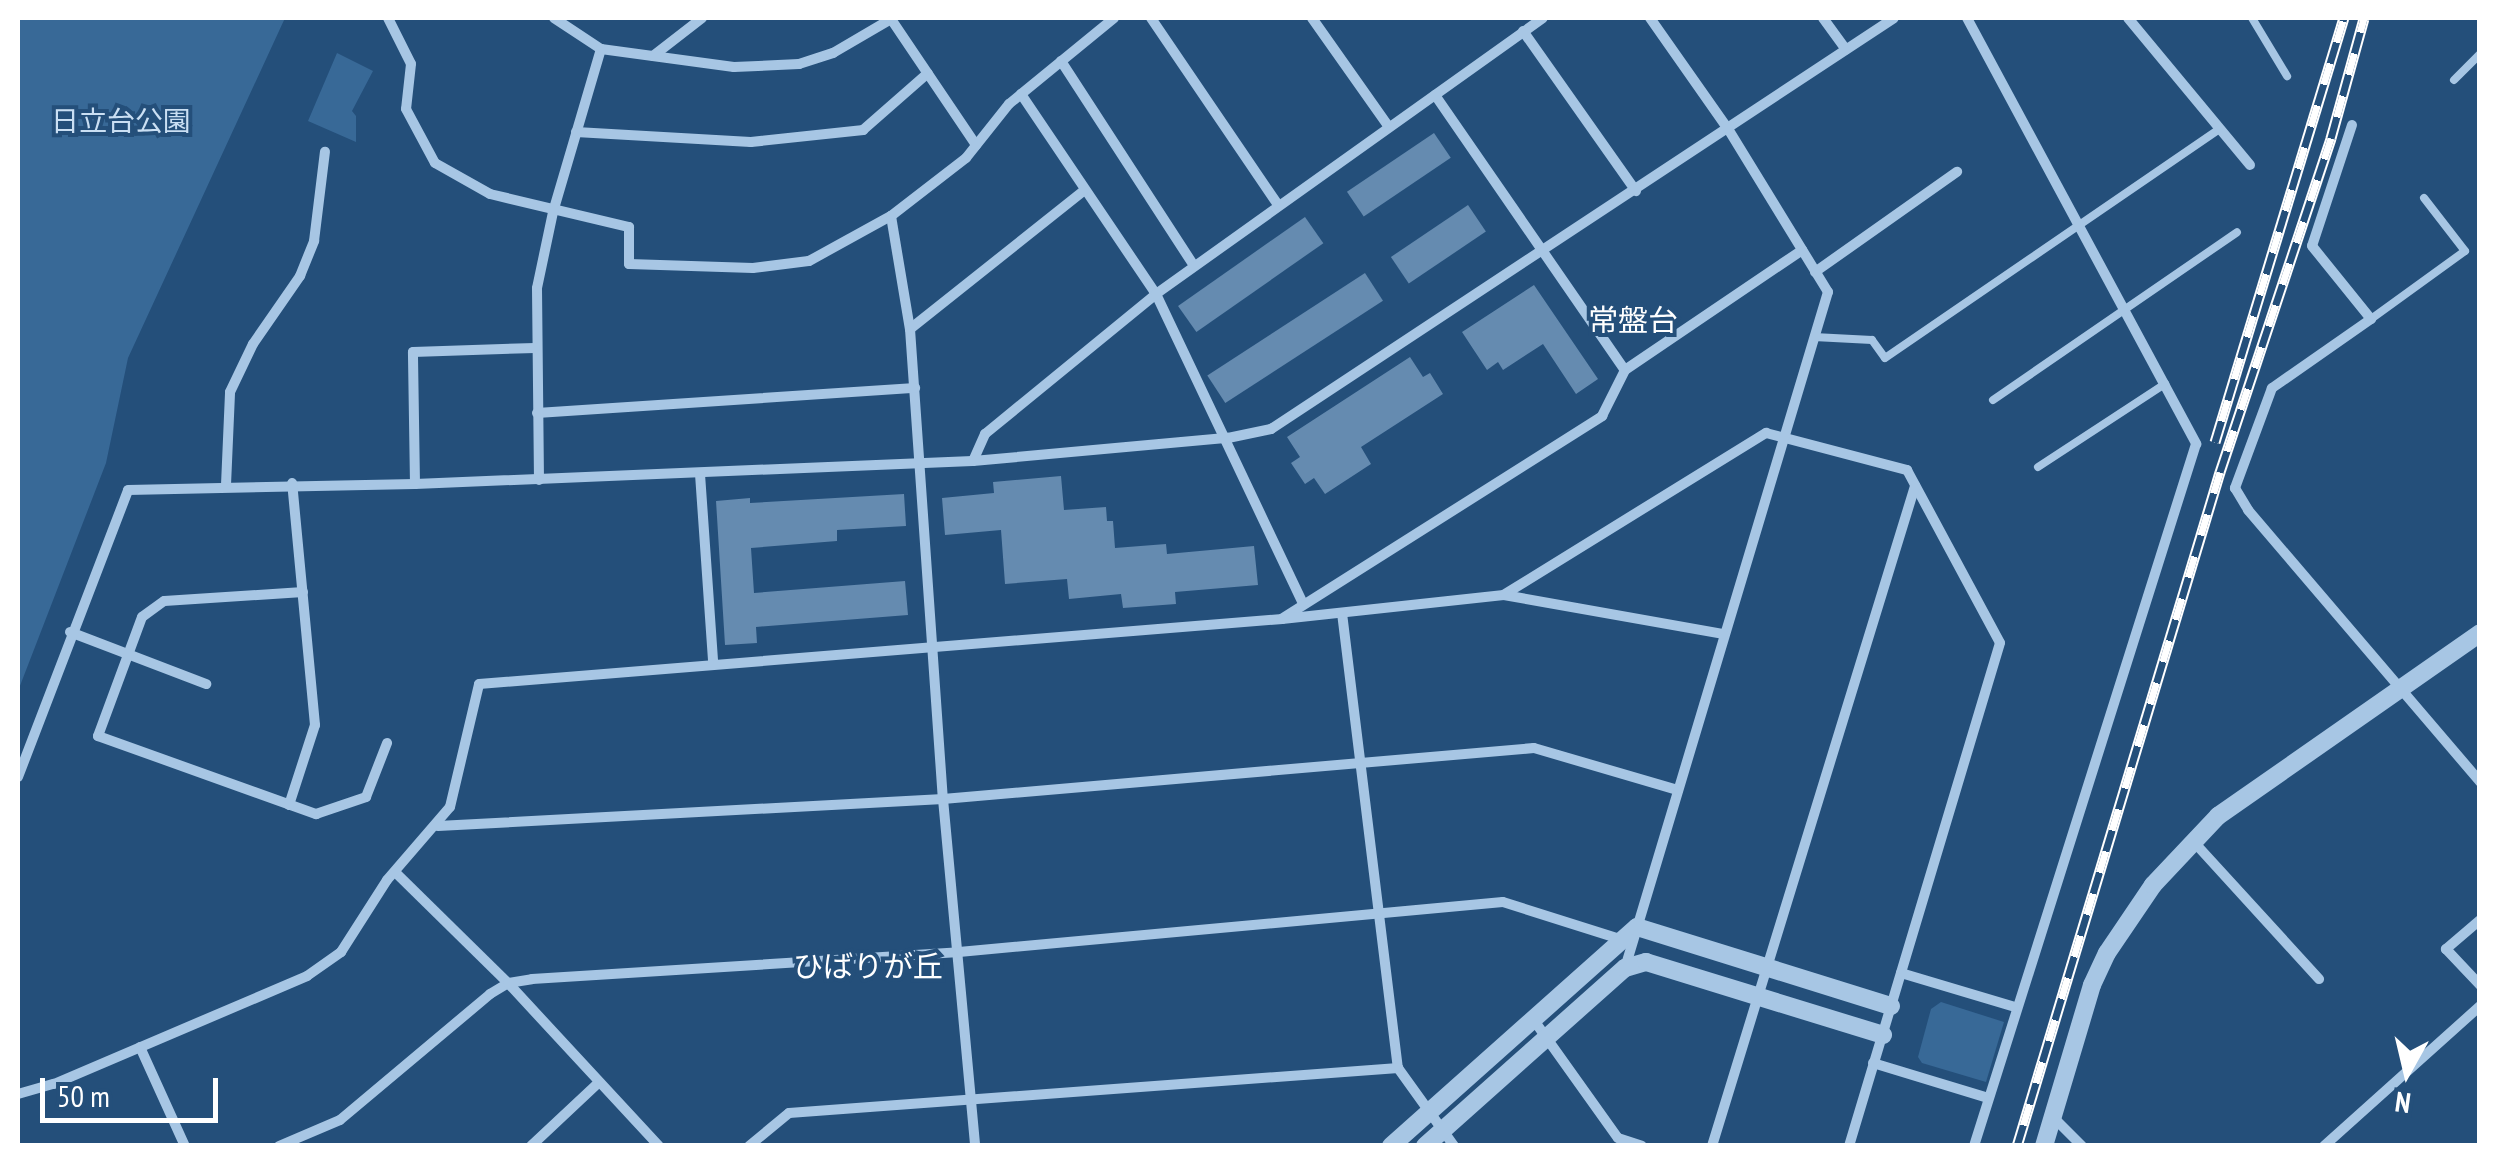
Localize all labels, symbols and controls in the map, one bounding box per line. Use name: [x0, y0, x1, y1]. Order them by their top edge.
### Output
park label: 日立台公園: [51, 104, 191, 138]
district label: 常盤台: [1588, 302, 1678, 338]
district label: ひばりが丘: [793, 948, 943, 984]
north arrow: [2357, 1023, 2457, 1123]
scale bar: [45, 1058, 222, 1120]
text: 50 m: [57, 1076, 110, 1115]
text: N: [2393, 1084, 2413, 1123]

